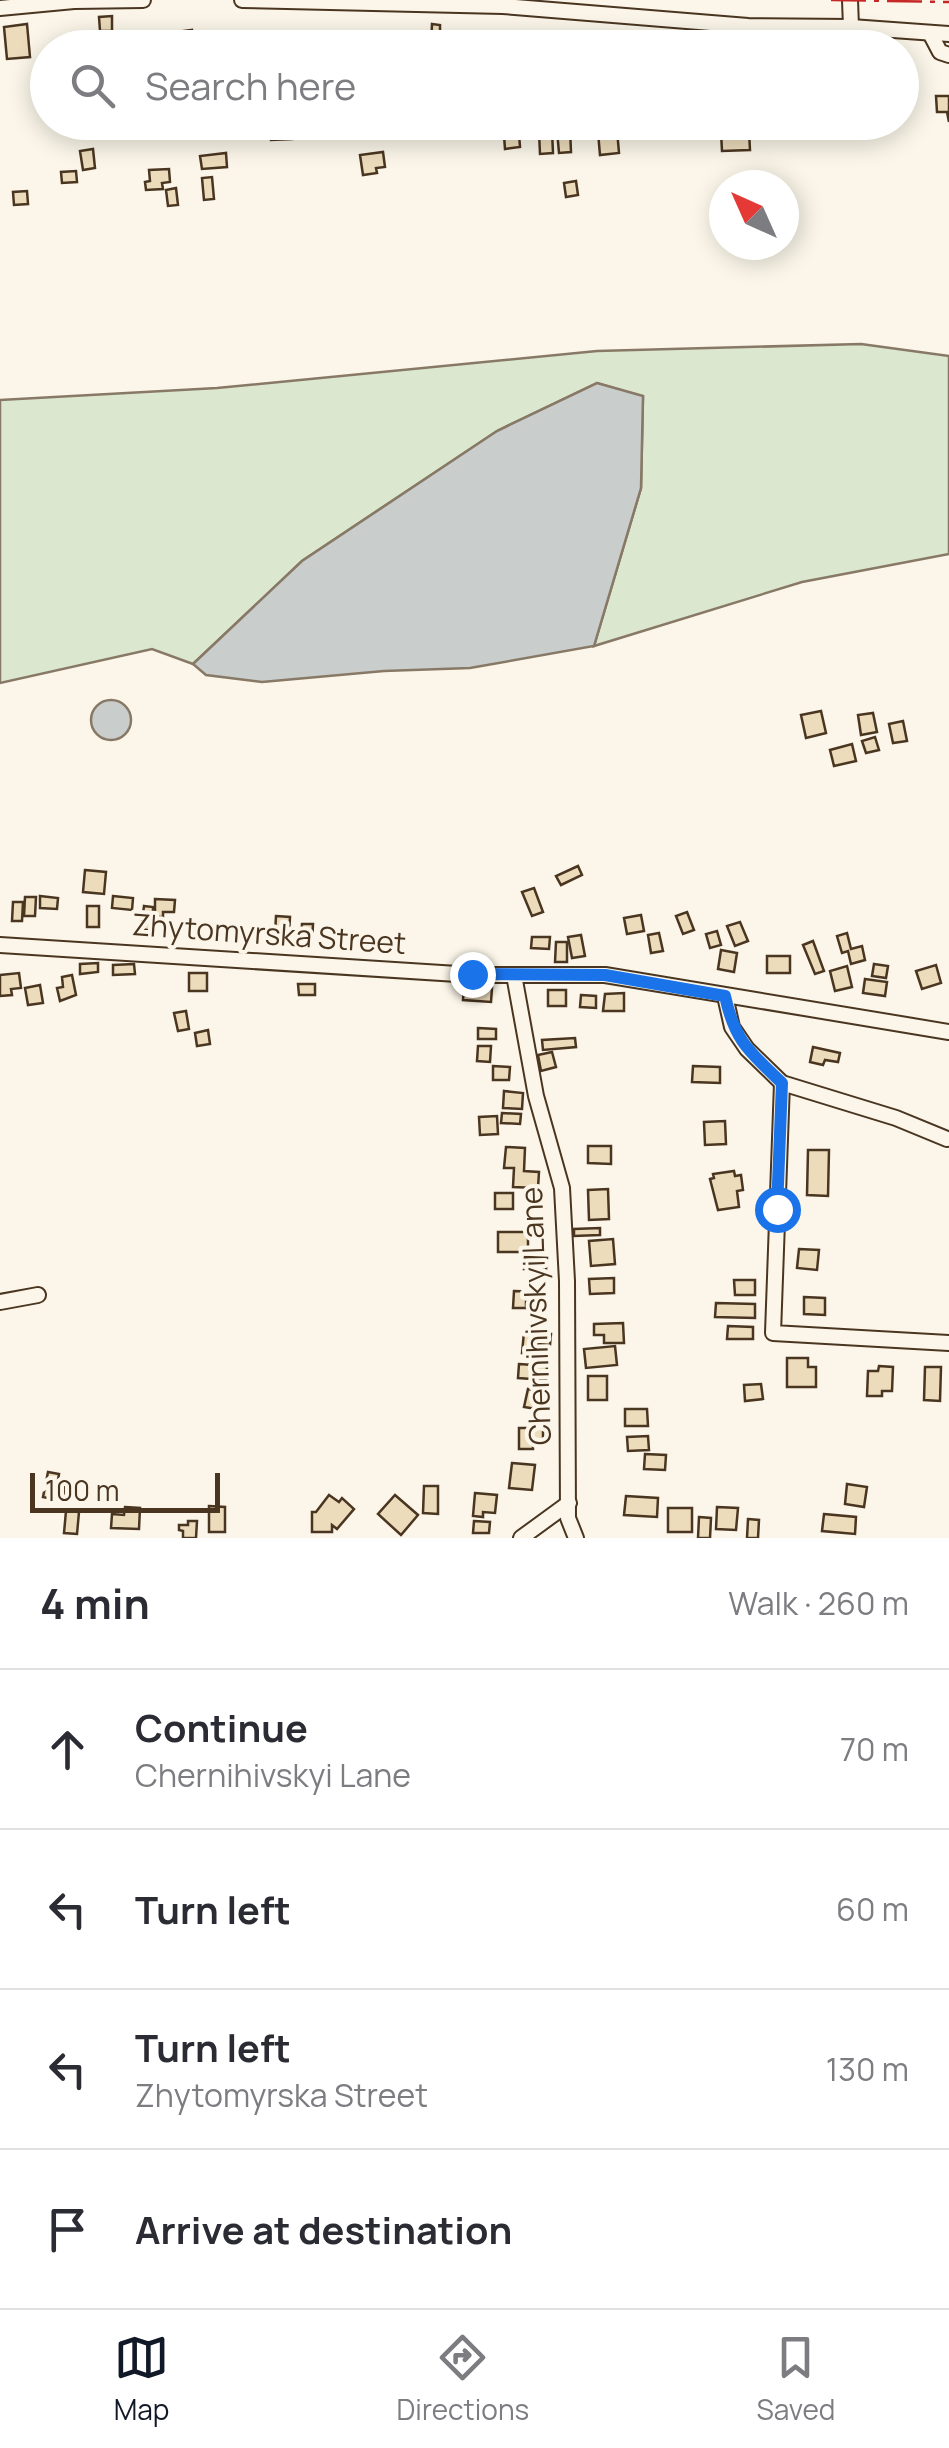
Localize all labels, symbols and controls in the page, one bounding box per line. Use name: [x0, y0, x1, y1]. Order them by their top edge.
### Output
search box: [30, 30, 919, 140]
icon: search: [65, 58, 120, 113]
text: Search here: [145, 59, 356, 111]
north arrow: [709, 170, 799, 260]
street label: Zhytomyrska Street: [131, 903, 407, 963]
route end: [450, 952, 496, 998]
street label: Chernihivskyi Lane: [510, 1186, 560, 1446]
route start: [755, 1187, 801, 1233]
scale bar: [30, 1468, 220, 1512]
text: 100 m: [45, 1471, 119, 1509]
text: 4 min: [40, 1574, 150, 1632]
text: Walk · 260 m: [728, 1581, 909, 1625]
text: Continue: [135, 1701, 308, 1753]
icon: ahead: [40, 1722, 95, 1777]
text: 70 m: [840, 1727, 909, 1771]
text: Chernihivskyi Lane: [135, 1753, 411, 1797]
icon: left: [40, 1882, 95, 1937]
text: Turn left: [135, 1883, 291, 1935]
text: 60 m: [836, 1887, 909, 1931]
text: Turn left: [135, 2021, 291, 2073]
icon: left: [40, 2042, 95, 2097]
text: 130 m: [826, 2047, 909, 2091]
text: Zhytomyrska Street: [135, 2073, 428, 2117]
icon: arrive: [40, 2202, 95, 2257]
text: Arrive at destination: [135, 2203, 512, 2255]
tab: Map: [114, 2330, 169, 2428]
tab: Directions: [397, 2330, 529, 2428]
tab: Saved: [756, 2330, 835, 2428]

